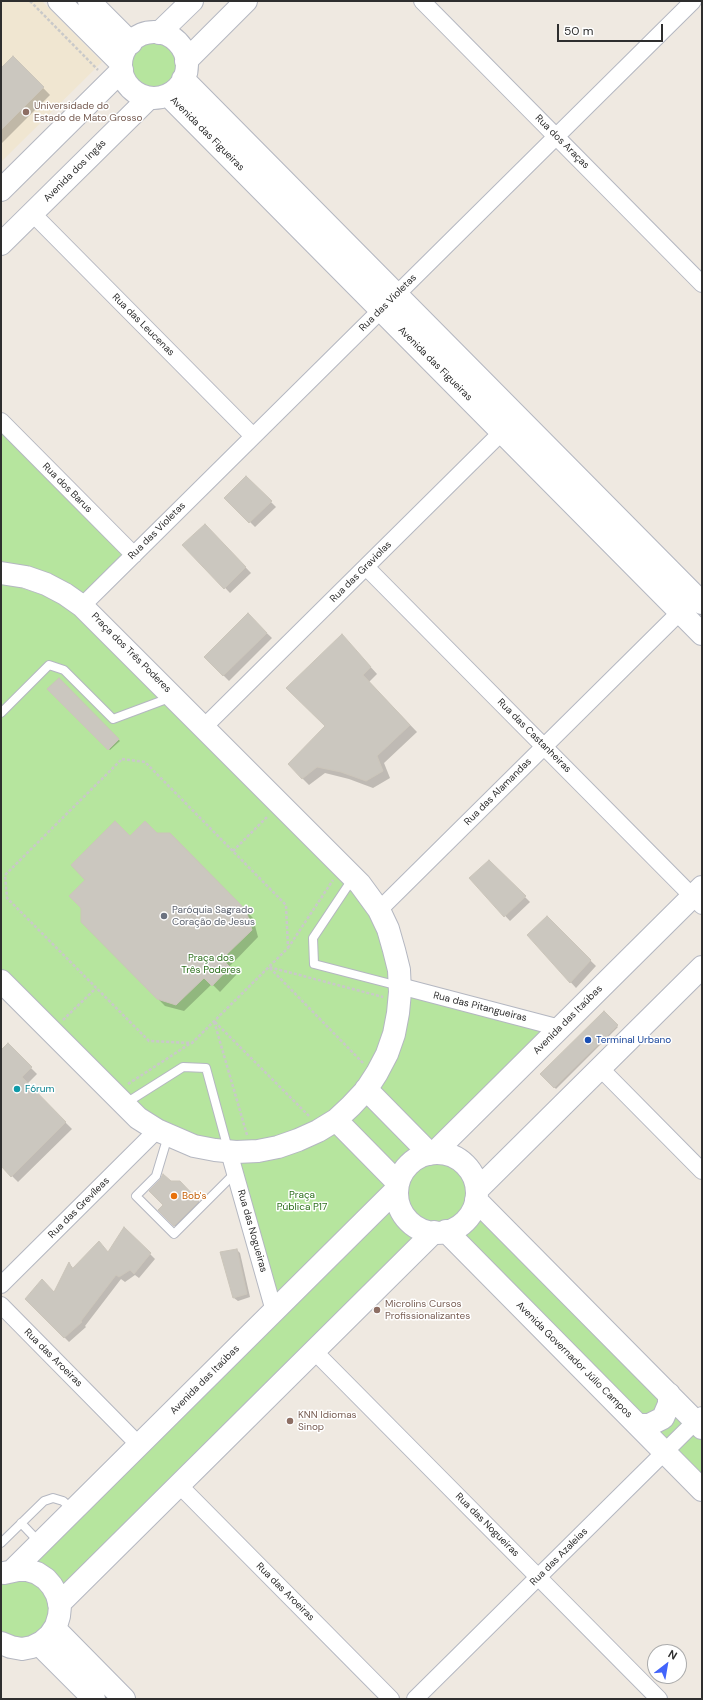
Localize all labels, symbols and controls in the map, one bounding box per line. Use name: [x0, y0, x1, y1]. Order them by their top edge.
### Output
scale bar: [559, 16, 665, 42]
text: 50 m: [564, 23, 593, 39]
street label: Avenida das Figueiras: [167, 94, 247, 174]
place label: Universidade do Estado de Mato Grosso: [34, 100, 142, 124]
marker: Universidade do Estado de Mato Grosso: [21, 107, 31, 117]
street label: Rua dos Araças: [532, 112, 592, 172]
street label: Avenida dos Ingás: [41, 137, 109, 205]
street label: Rua das Violetas: [357, 272, 419, 334]
street label: Rua das Leucenas: [109, 291, 177, 359]
street label: Avenida das Figueiras: [395, 324, 475, 404]
street label: Rua dos Barus: [40, 461, 94, 515]
street label: Rua das Violetas: [126, 500, 188, 562]
street label: Rua das Graviolas: [328, 539, 394, 605]
street label: Praça dos Três Poderes: [89, 611, 173, 695]
street label: Rua das Castanheiras: [495, 697, 573, 775]
street label: Rua das Alamandas: [462, 756, 534, 828]
place label: Paróquia Sagrado Coração de Jesus: [172, 904, 255, 928]
marker: Paróquia Sagrado Coração de Jesus: [159, 911, 169, 921]
park label: Praça dos Três Poderes: [181, 952, 241, 976]
street label: Avenida das Itaúbas: [531, 983, 605, 1057]
street label: Rua das Pitangueiras: [432, 990, 528, 1024]
place label: Terminal Urbano: [596, 1034, 671, 1046]
marker: Terminal Urbano: [583, 1035, 593, 1045]
place label: Fórum: [25, 1083, 54, 1095]
marker: Fórum: [12, 1084, 22, 1094]
street label: Rua das Grevíleas: [46, 1175, 112, 1241]
street label: Rua das Nogueiras: [234, 1188, 270, 1274]
park label: Praça Pública P17: [277, 1189, 327, 1212]
place label: Bob's: [182, 1190, 206, 1202]
marker: Bob's: [169, 1191, 179, 1201]
place label: Microlins Cursos Profissionalizantes: [385, 1298, 470, 1322]
street label: Avenida Governador Júlio Campos: [513, 1299, 635, 1421]
marker: Microlins Cursos Profissionalizantes: [372, 1305, 382, 1315]
street label: Rua das Aroeiras: [21, 1326, 85, 1390]
street label: Avenida das Itaúbas: [168, 1343, 242, 1417]
place label: KNN Idiomas Sinop: [298, 1409, 357, 1432]
marker: KNN Idiomas Sinop: [285, 1416, 295, 1426]
street label: Rua das Nogueiras: [453, 1491, 521, 1559]
street label: Rua das Azaleias: [528, 1526, 590, 1588]
street label: Rua das Aroeiras: [253, 1560, 317, 1624]
north arrow: [647, 1644, 687, 1684]
text: N: [666, 1647, 680, 1663]

